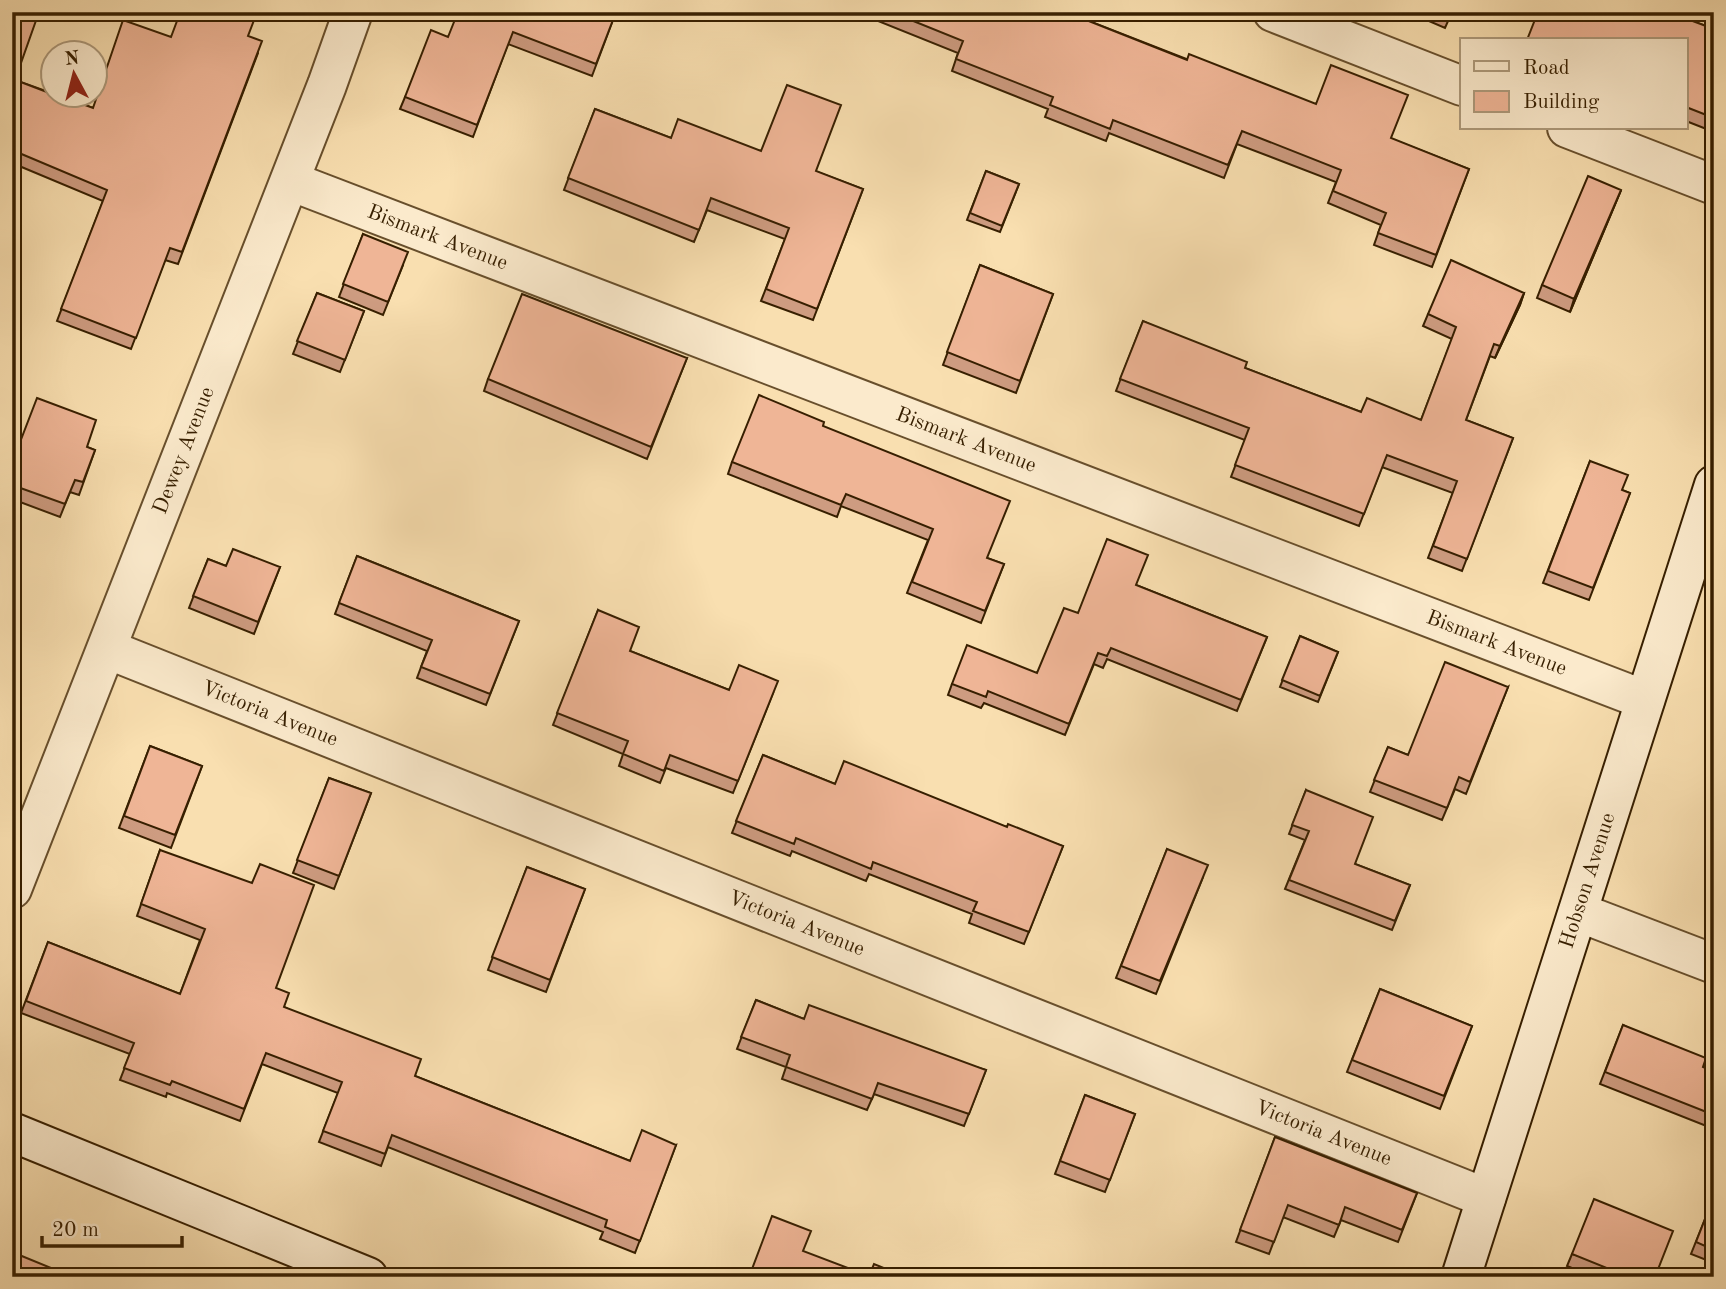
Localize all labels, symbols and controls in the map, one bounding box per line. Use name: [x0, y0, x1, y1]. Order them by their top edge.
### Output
north arrow: [38, 38, 108, 108]
legend: [1460, 38, 1688, 130]
text: N: [64, 49, 81, 70]
text: Road: [1523, 58, 1570, 79]
text: Building: [1523, 92, 1600, 113]
street label: Bismark Avenue: [364, 201, 511, 274]
street label: Dewey Avenue: [149, 384, 218, 517]
street label: Bismark Avenue: [893, 404, 1039, 476]
street label: Bismark Avenue: [1423, 607, 1570, 679]
street label: Victoria Avenue: [198, 677, 341, 750]
street label: Hobson Avenue: [1556, 810, 1619, 951]
street label: Victoria Avenue: [725, 887, 868, 960]
street label: Victoria Avenue: [1252, 1097, 1395, 1170]
scale bar: [42, 1205, 182, 1249]
text: 20 m: [52, 1220, 99, 1241]

